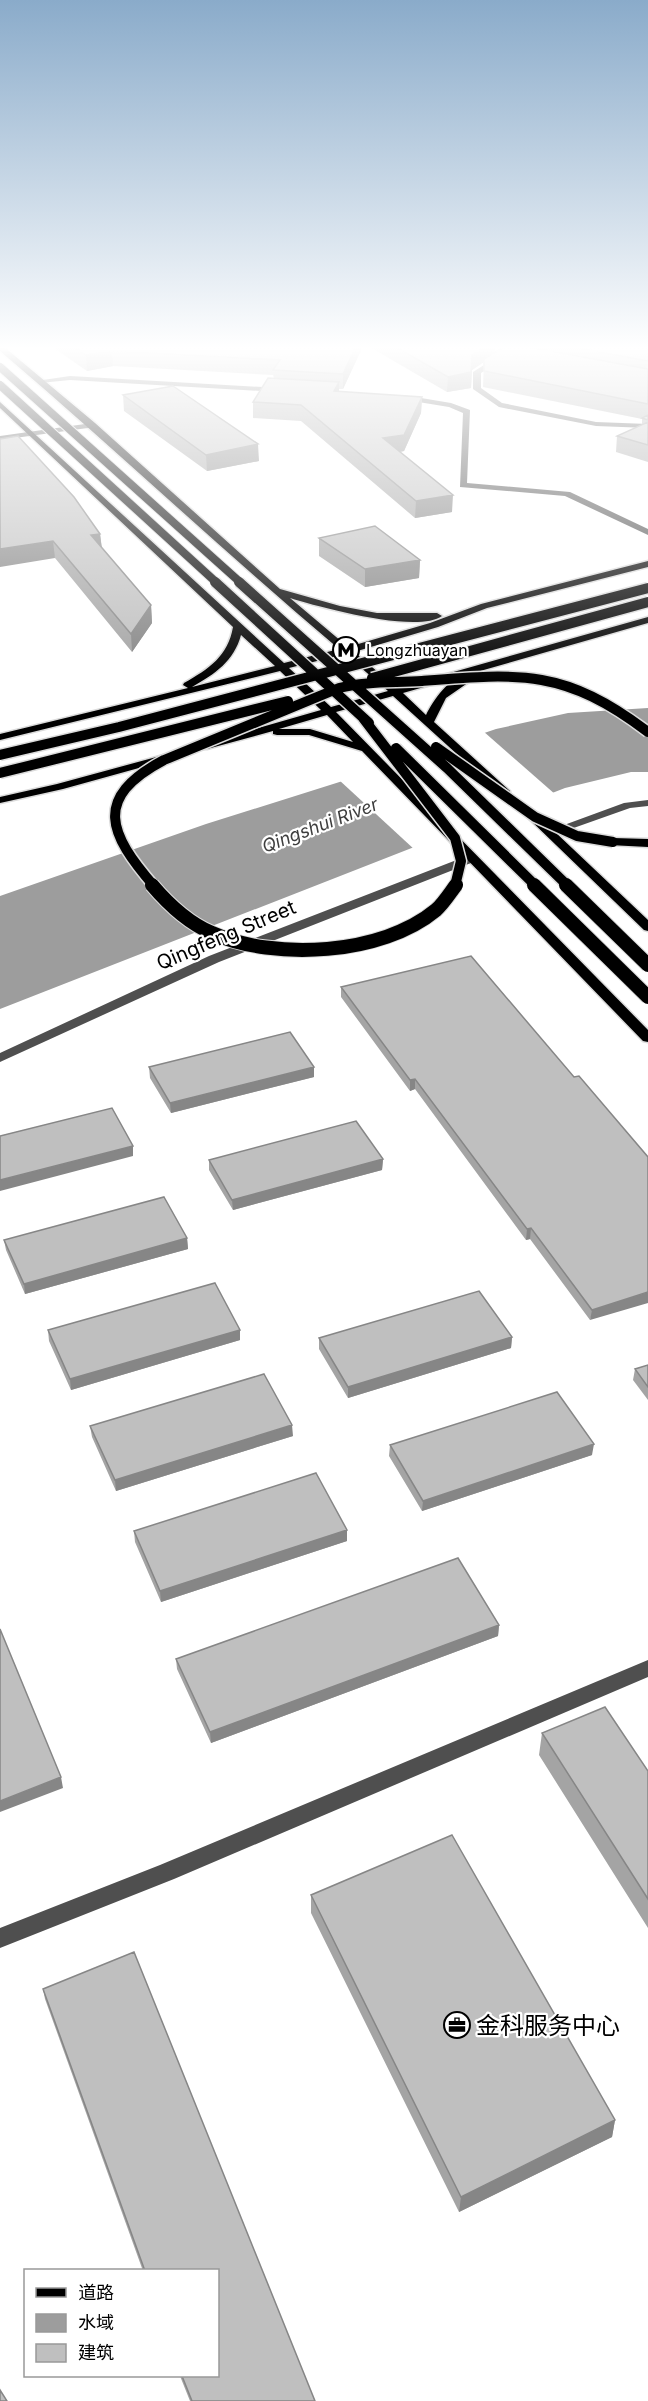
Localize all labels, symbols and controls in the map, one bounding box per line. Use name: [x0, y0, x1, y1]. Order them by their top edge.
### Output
metro station icon: Longzhuayan: [331, 635, 361, 665]
place label: Longzhuayan: [366, 640, 468, 660]
water label: Qingshui River: [259, 793, 382, 857]
street label: Qingfeng Street: [153, 895, 300, 975]
office icon: 金科服务中心: [442, 2010, 472, 2040]
place label: 金科服务中心: [476, 2011, 620, 2040]
legend: [24, 2269, 219, 2377]
text: 道路: [78, 2282, 114, 2303]
text: 水域: [78, 2312, 114, 2333]
text: 建筑: [78, 2342, 114, 2363]

